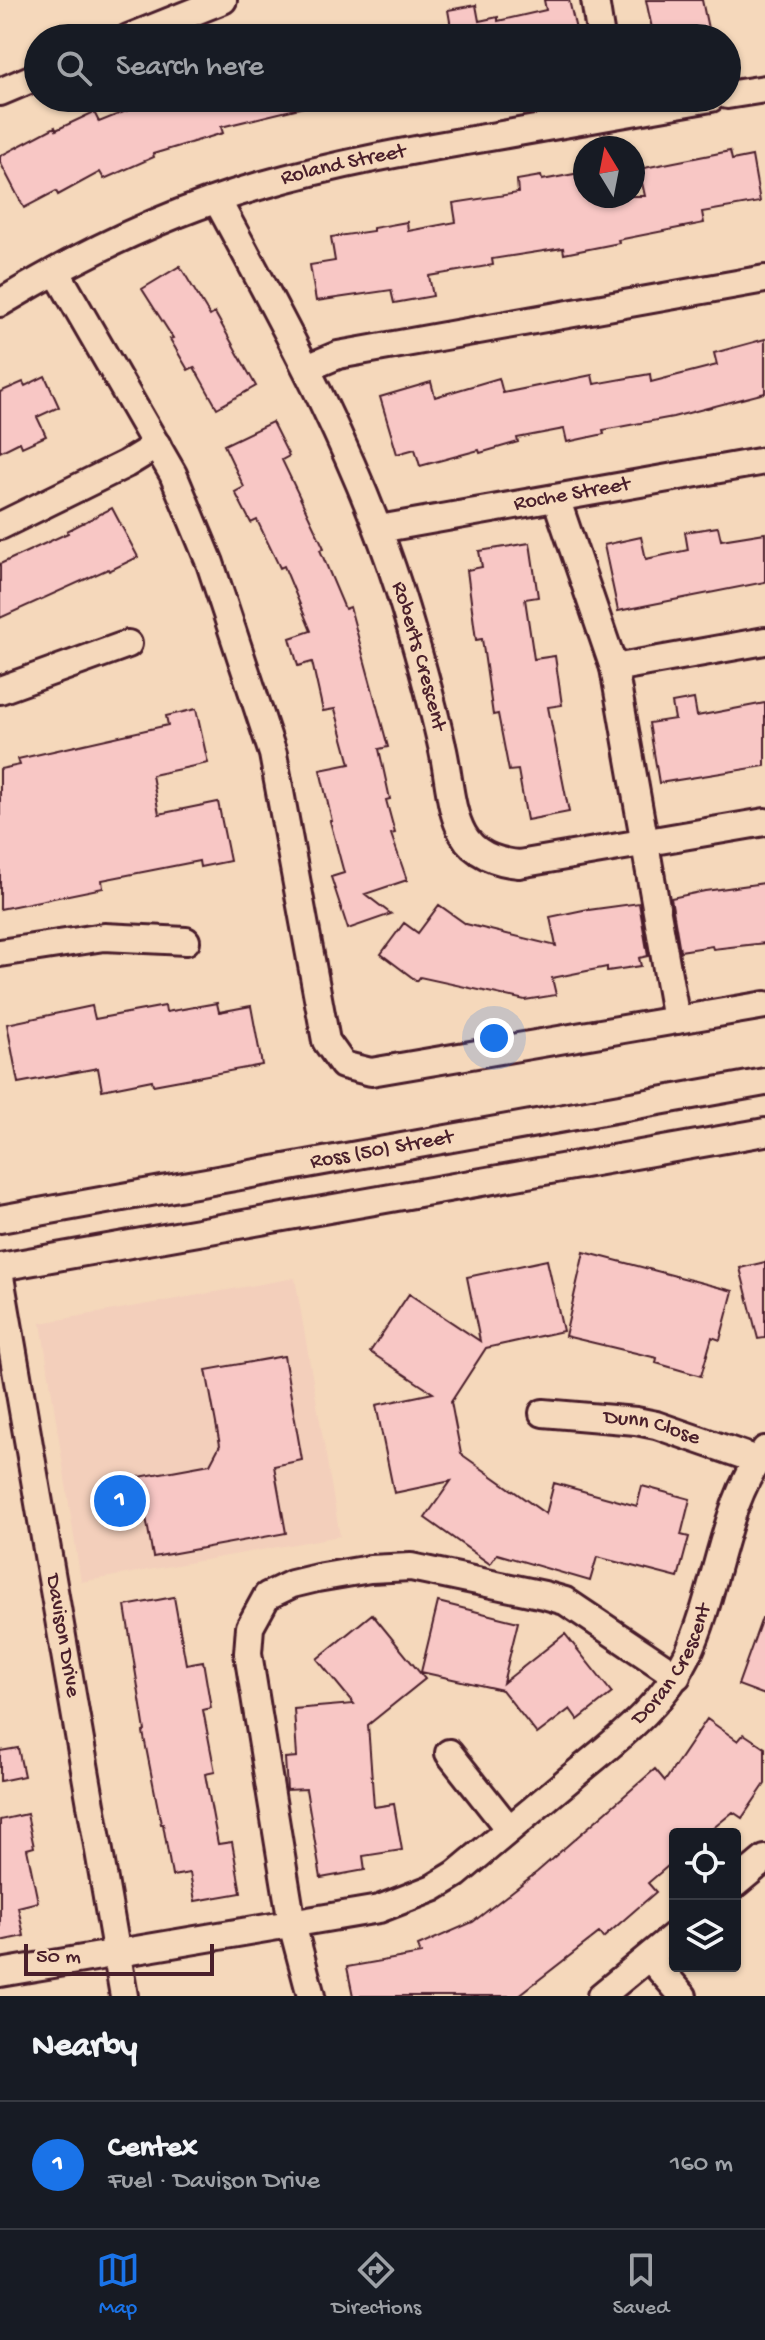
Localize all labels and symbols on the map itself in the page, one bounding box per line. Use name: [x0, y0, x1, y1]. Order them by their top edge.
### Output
north arrow: [573, 136, 645, 208]
street label: Roland Street: [278, 139, 410, 192]
street label: Roche Street: [512, 472, 634, 518]
street label: Roberts Crescent: [385, 578, 451, 735]
your location: [474, 1018, 514, 1058]
street label: Ross (50) Street: [308, 1125, 457, 1176]
street label: Dunn Close: [600, 1405, 704, 1452]
pin: 1: [94, 1471, 146, 1531]
street label: Davison Drive: [38, 1570, 85, 1700]
street label: Doran Crescent: [625, 1599, 719, 1733]
scale bar: [24, 1940, 214, 1976]

